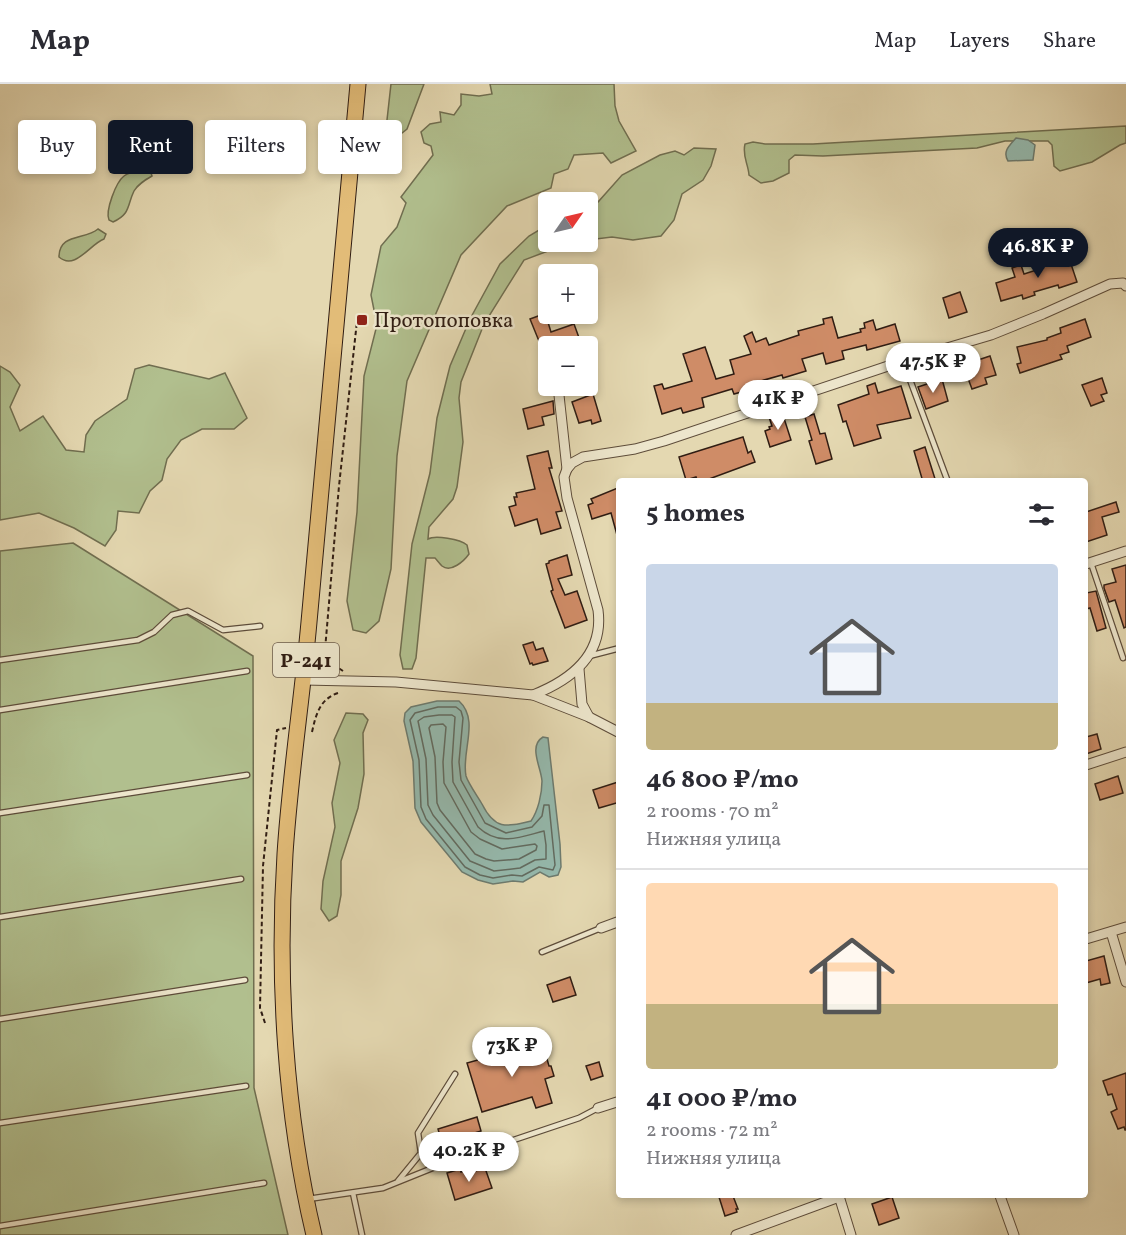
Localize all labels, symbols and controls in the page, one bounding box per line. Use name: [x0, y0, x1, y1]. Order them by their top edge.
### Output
text: Map: [30, 22, 90, 61]
text: Map: [874, 27, 916, 56]
text: Layers: [949, 27, 1010, 56]
text: Share: [1043, 27, 1096, 56]
chip: Buy: [18, 120, 96, 174]
chip: Rent: [108, 120, 193, 174]
chip: Filters: [205, 120, 306, 174]
chip: New: [318, 120, 402, 174]
north arrow: [538, 192, 598, 252]
map controls: [538, 192, 598, 396]
pin: 46.8K ₽: [983, 228, 1093, 279]
text: 46.8K ₽: [1002, 233, 1074, 261]
button: +: [538, 264, 598, 324]
place label: Протопоповка: [374, 307, 513, 336]
marker: Протопоповка: [355, 313, 369, 327]
button: −: [538, 336, 598, 396]
pin: 47.5K ₽: [878, 343, 988, 394]
text: 47.5K ₽: [900, 348, 966, 376]
pin: 41K ₽: [736, 380, 820, 431]
text: 41K ₽: [752, 385, 804, 413]
text: 5 homes: [646, 496, 745, 532]
icon: filters: [1025, 498, 1058, 531]
icon: home: [798, 603, 906, 711]
road number: Р-241: [273, 643, 339, 677]
text: 46 800 ₽/mo: [646, 762, 799, 798]
text: 2 rooms · 70 m²: [646, 798, 779, 826]
text: Нижняя улица: [646, 826, 781, 854]
icon: home: [798, 922, 906, 1030]
pin: 73K ₽: [470, 1027, 554, 1078]
text: 73K ₽: [486, 1032, 538, 1060]
text: 41 000 ₽/mo: [646, 1081, 797, 1117]
text: 2 rooms · 72 m²: [646, 1117, 778, 1145]
pin: 40.2K ₽: [414, 1132, 524, 1183]
text: 40.2K ₽: [433, 1137, 505, 1165]
text: Нижняя улица: [646, 1145, 781, 1173]

